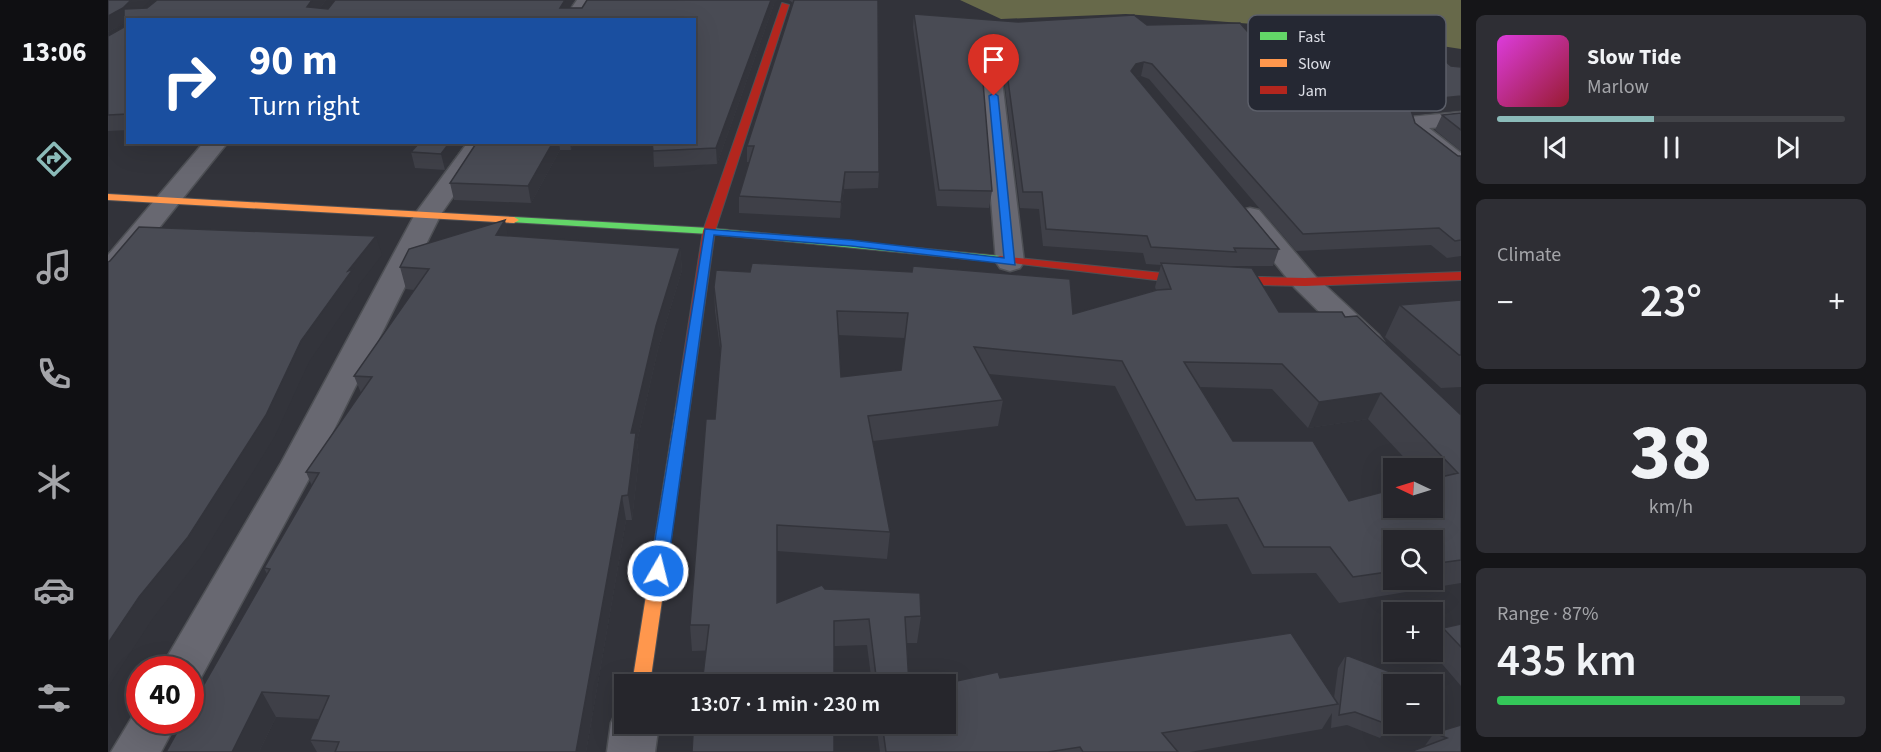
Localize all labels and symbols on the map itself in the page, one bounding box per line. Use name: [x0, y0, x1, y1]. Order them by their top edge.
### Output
legend: [1248, 15, 1446, 111]
text: Fast: [1298, 26, 1326, 48]
pin: [968, 34, 1019, 96]
text: Slow: [1298, 53, 1331, 75]
text: Jam: [1298, 80, 1327, 102]
north arrow: [1383, 458, 1443, 518]
position arrow: [626, 539, 690, 603]
speed limit sign: 40: [126, 656, 204, 734]

